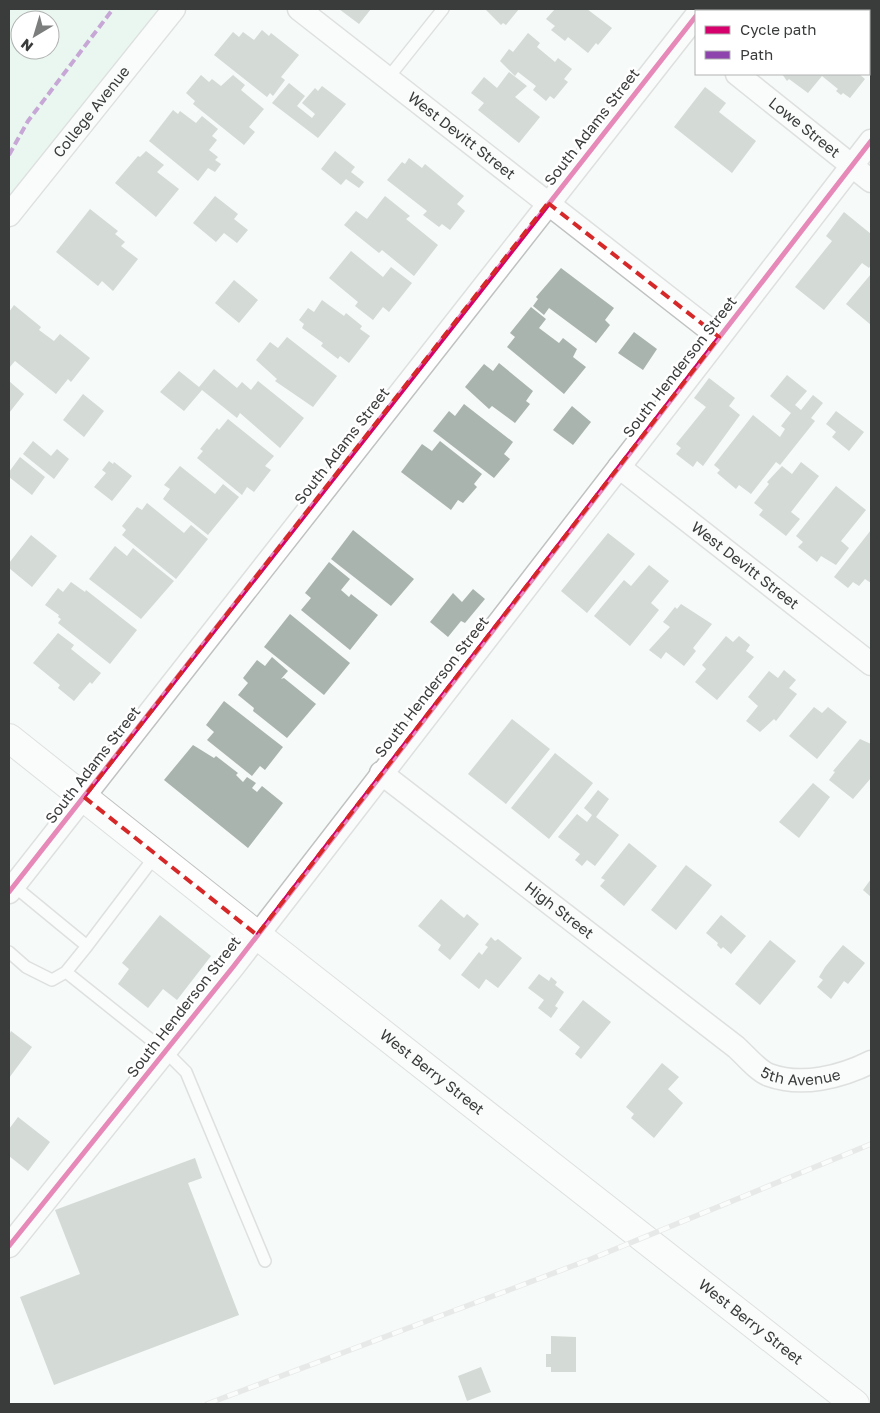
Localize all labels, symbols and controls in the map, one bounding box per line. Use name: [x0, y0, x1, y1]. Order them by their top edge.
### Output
north arrow: [10, 10, 60, 60]
legend: [695, 10, 870, 75]
text: Cycle path: [740, 20, 816, 38]
text: N: [17, 36, 36, 56]
text: Path: [740, 45, 773, 63]
street label: College Avenue: [49, 62, 133, 161]
street label: South Adams Street: [540, 64, 643, 189]
street label: West Devitt Street: [405, 87, 519, 183]
street label: Lowe Street: [766, 93, 844, 161]
street label: South Henderson Street: [619, 292, 740, 441]
street label: South Adams Street: [290, 383, 393, 508]
street label: West Devitt Street: [688, 517, 803, 612]
street label: South Henderson Street: [371, 612, 492, 761]
street label: South Adams Street: [41, 702, 144, 827]
street label: High Street: [522, 877, 598, 942]
street label: South Henderson Street: [123, 932, 244, 1081]
street label: West Berry Street: [377, 1025, 488, 1118]
street label: 5th Avenue: [758, 1062, 843, 1088]
street label: West Berry Street: [695, 1275, 807, 1368]

